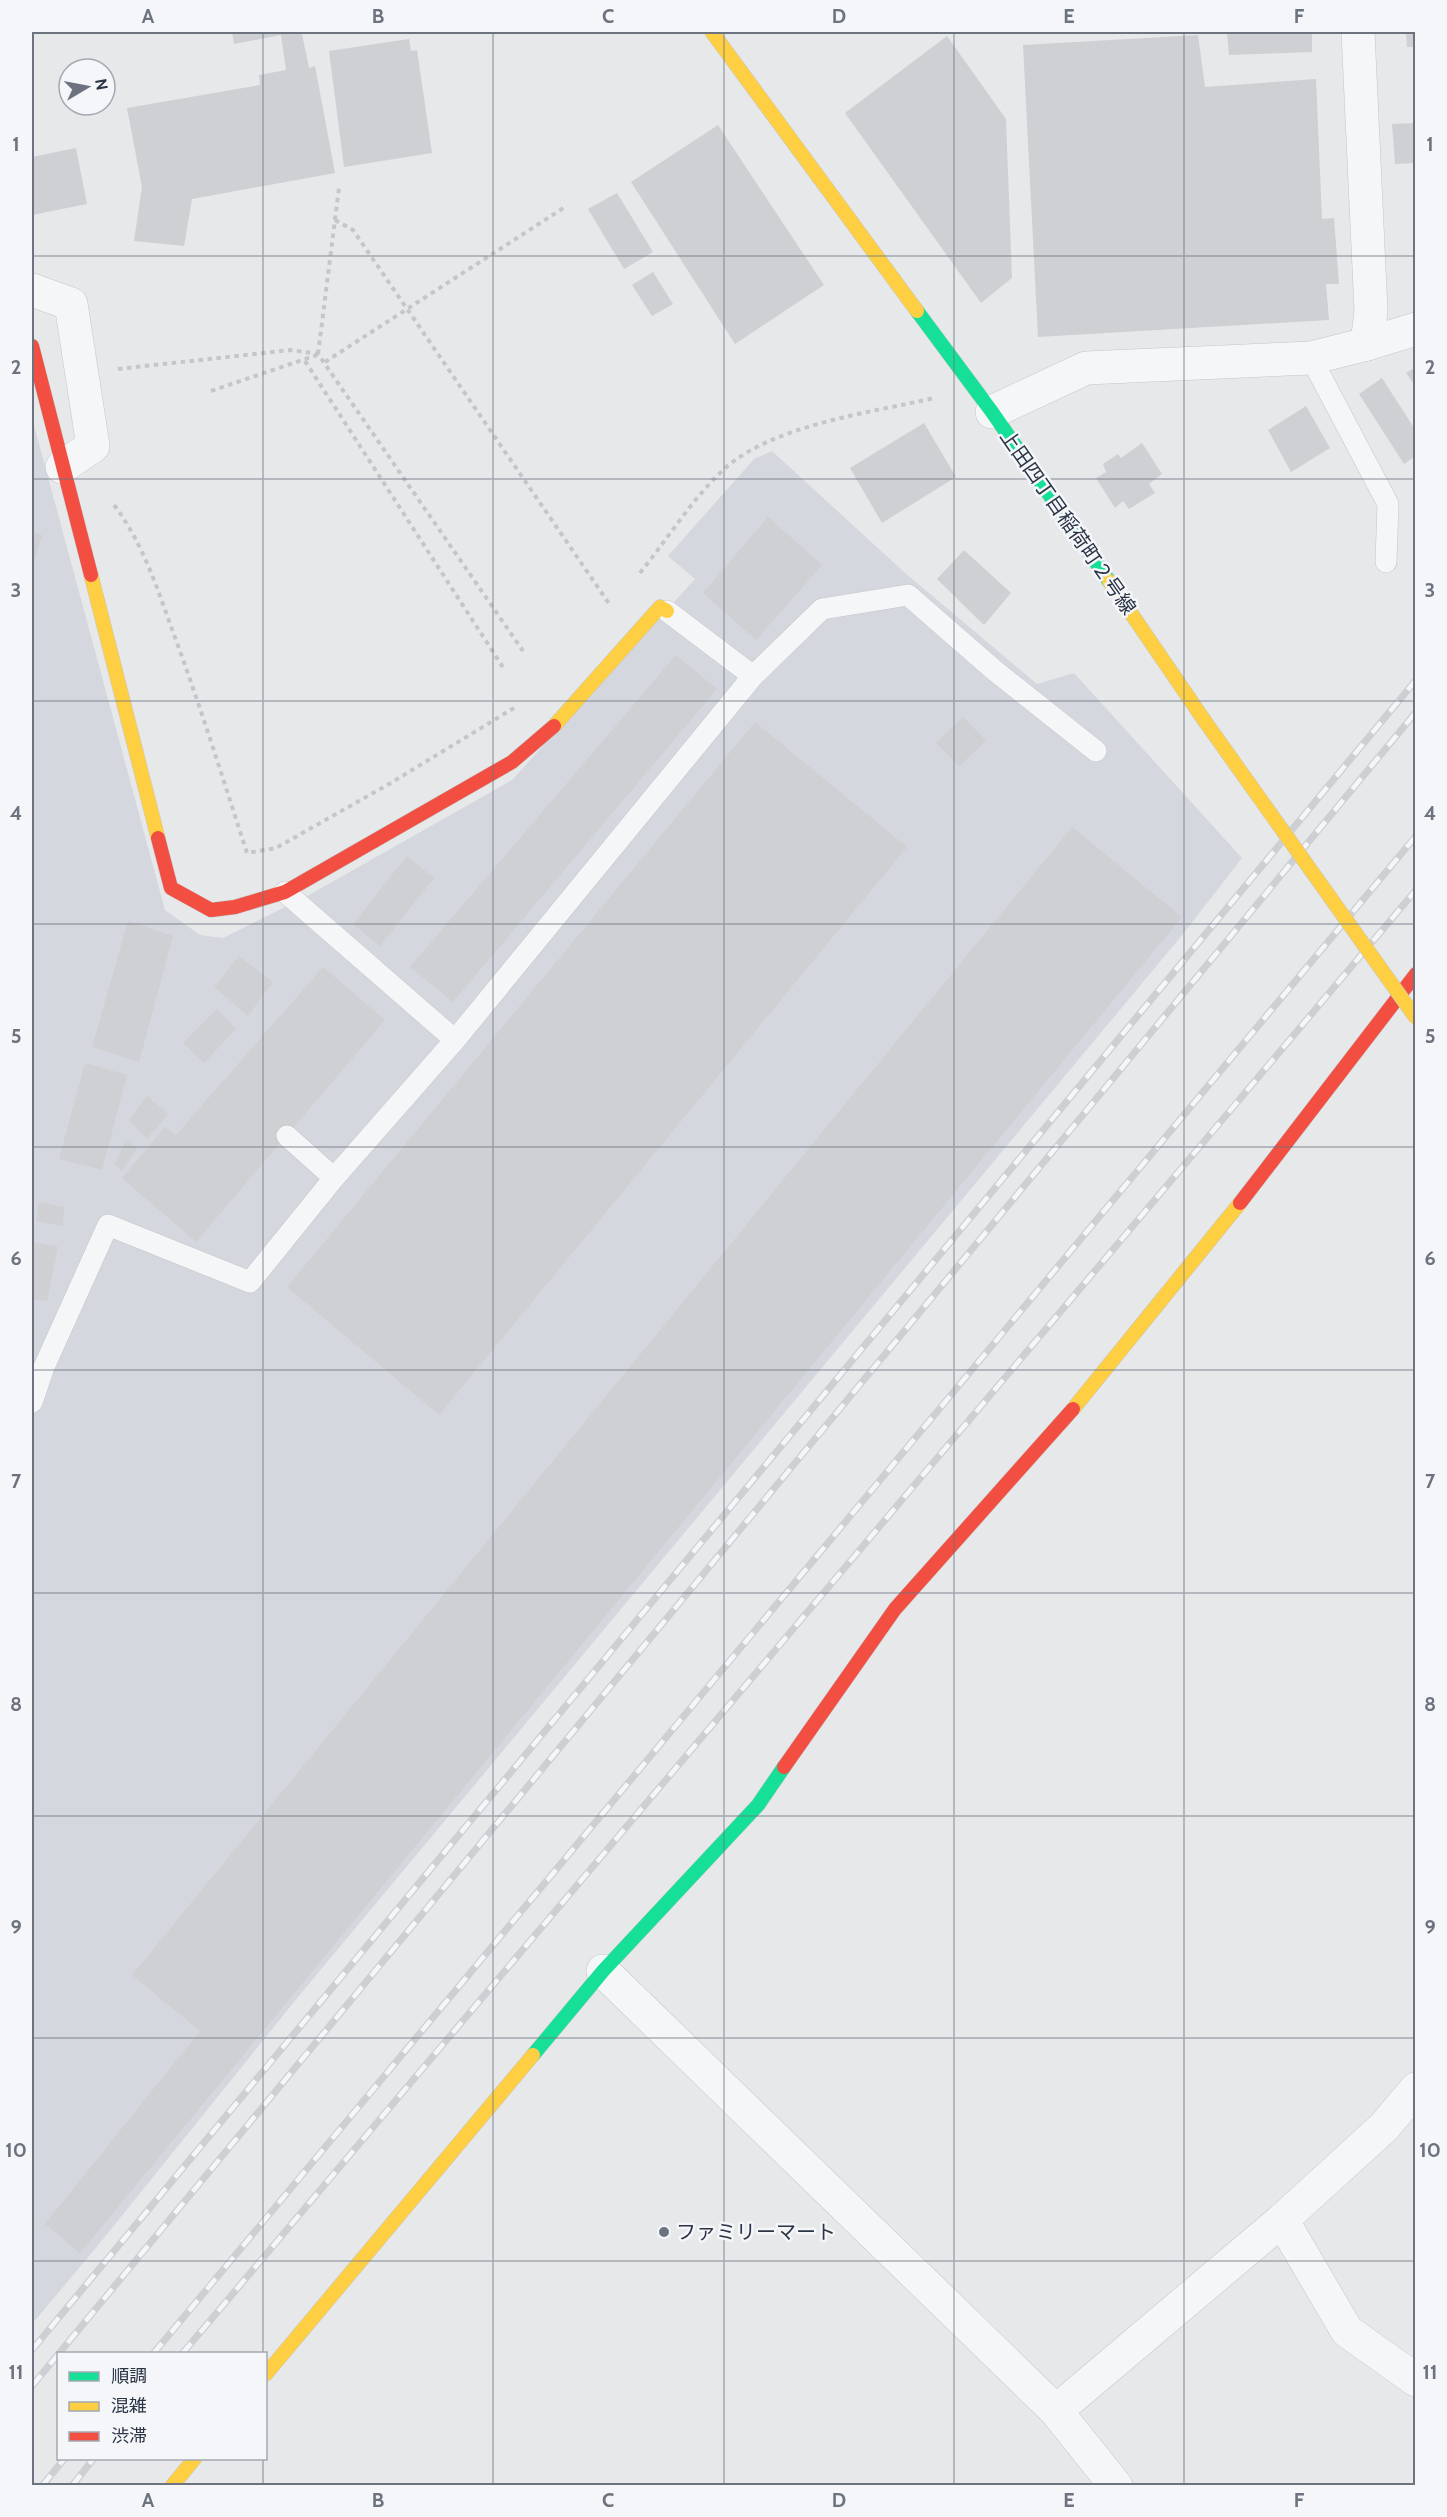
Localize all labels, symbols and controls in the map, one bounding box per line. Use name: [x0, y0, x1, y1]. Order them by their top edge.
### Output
text: A: [142, 4, 155, 28]
text: B: [372, 4, 384, 28]
text: C: [602, 4, 614, 28]
text: D: [832, 4, 846, 28]
text: E: [1063, 4, 1075, 28]
text: F: [1294, 4, 1305, 28]
north arrow: [57, 57, 117, 117]
text: N: [91, 77, 112, 92]
text: 1: [12, 132, 20, 156]
text: 1: [1426, 132, 1434, 156]
text: 2: [11, 355, 21, 379]
text: 2: [1425, 355, 1435, 379]
street label: 上田四丁目稲荷町２号線: [995, 425, 1141, 619]
text: 3: [11, 578, 21, 602]
text: 3: [1425, 578, 1435, 602]
text: 4: [10, 801, 22, 825]
text: 4: [1424, 801, 1436, 825]
text: 5: [11, 1024, 21, 1048]
text: 5: [1425, 1024, 1435, 1048]
text: 6: [10, 1246, 22, 1270]
text: 6: [1424, 1246, 1436, 1270]
text: 7: [11, 1469, 22, 1493]
text: 7: [1425, 1469, 1436, 1493]
text: 8: [10, 1692, 22, 1716]
text: 8: [1424, 1692, 1436, 1716]
text: 9: [10, 1915, 22, 1939]
text: 9: [1424, 1915, 1436, 1939]
text: 10: [5, 2138, 27, 2162]
text: 10: [1419, 2138, 1441, 2162]
place label: ファミリーマート: [676, 2220, 836, 2244]
marker: ファミリーマート: [657, 2225, 671, 2239]
legend: [57, 2352, 267, 2460]
text: 11: [9, 2360, 23, 2384]
text: 11: [1423, 2360, 1437, 2384]
text: 順調: [111, 2365, 147, 2387]
text: 混雑: [111, 2395, 147, 2417]
text: 渋滞: [111, 2425, 147, 2447]
text: A: [142, 2488, 155, 2512]
text: B: [372, 2488, 384, 2512]
text: C: [602, 2488, 614, 2512]
text: D: [832, 2488, 846, 2512]
text: E: [1063, 2488, 1075, 2512]
text: F: [1294, 2488, 1305, 2512]

